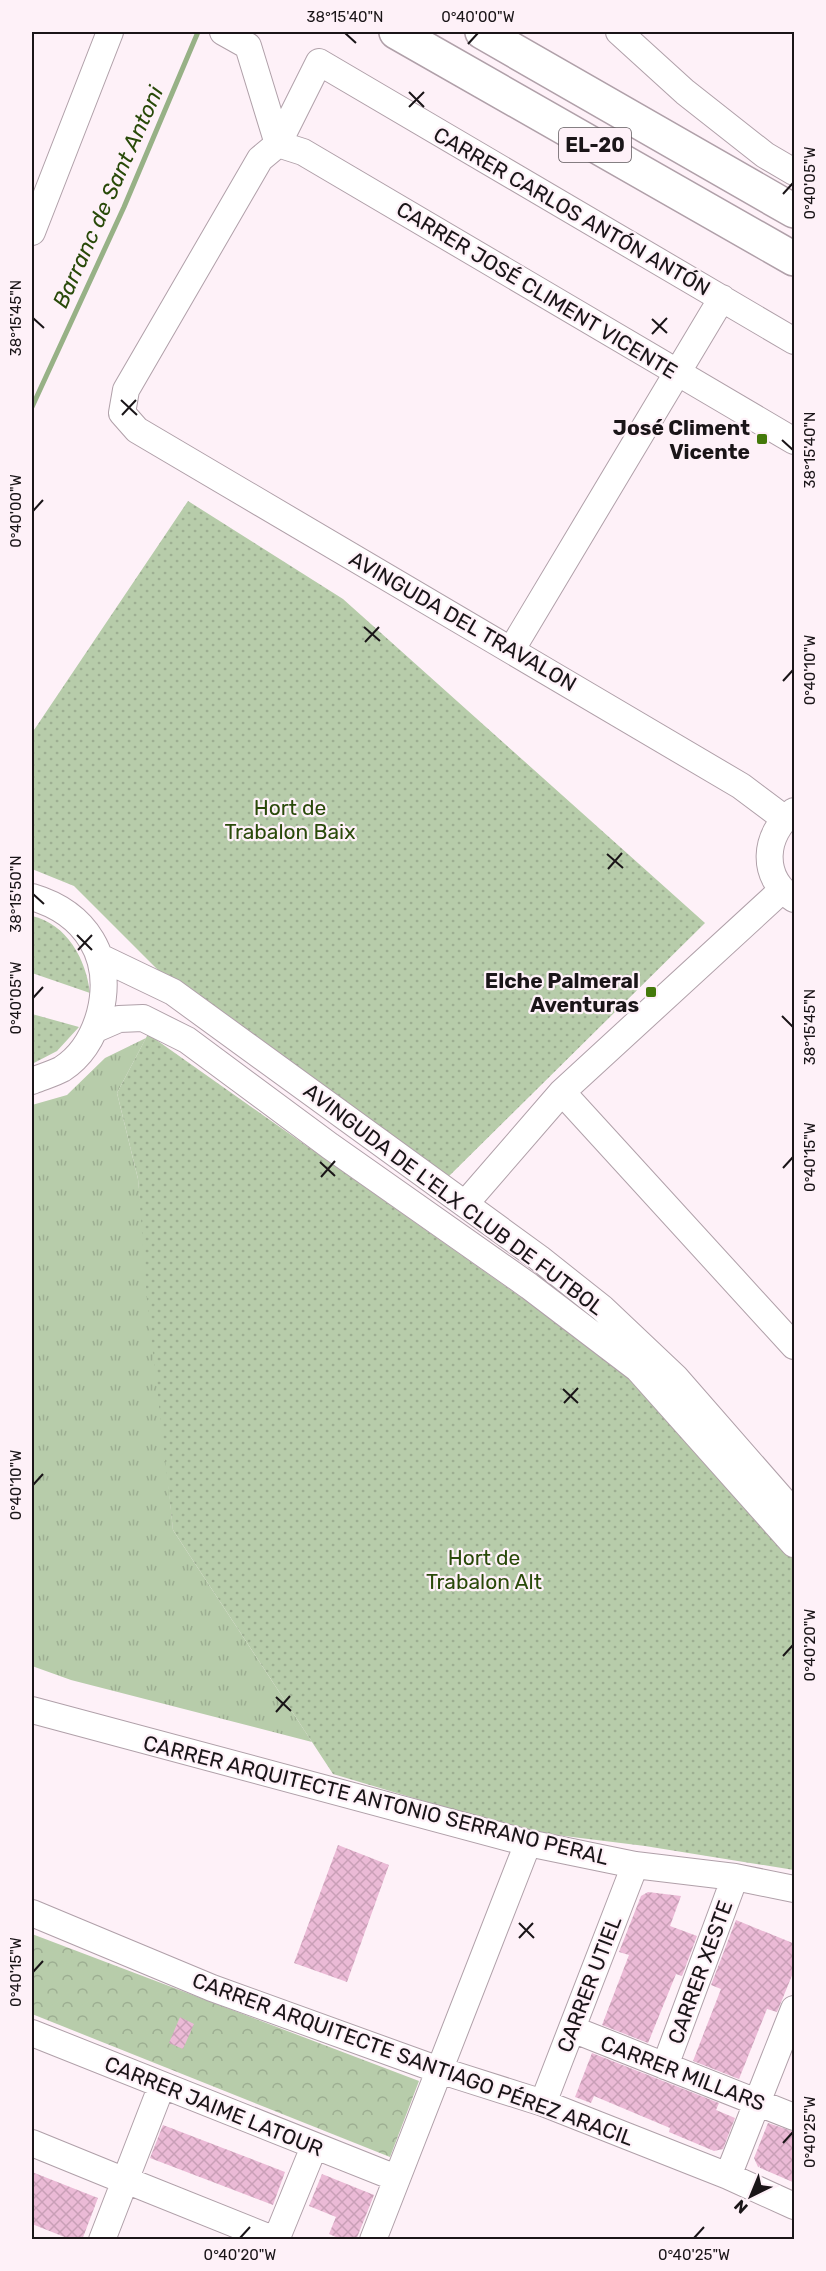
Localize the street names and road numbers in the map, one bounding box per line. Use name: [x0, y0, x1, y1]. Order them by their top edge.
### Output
street label: CARRER CARLOS ANTÓN ANTÓN: [429, 121, 715, 301]
road number: EL-20: [559, 128, 631, 162]
street label: CARRER JOSÉ CLIMENT VICENTE: [392, 196, 682, 384]
street label: AVINGUDA DEL TRAVALON: [345, 546, 581, 696]
street label: AVINGUDA DE L'ELX CLUB DE FUTBOL: [299, 1078, 609, 1320]
street label: CARRER ARQUITECTE ANTONIO SERRANO PERAL: [141, 1730, 611, 1870]
street label: CARRER XESTE: [662, 1897, 738, 2047]
street label: CARRER UTIEL: [551, 1912, 627, 2056]
street label: CARRER ARQUITECTE SANTIAGO PÉREZ ARACIL: [189, 1967, 637, 2151]
street label: CARRER MILLARS: [597, 2030, 769, 2116]
street label: CARRER JAIME LATOUR: [101, 2051, 327, 2161]

